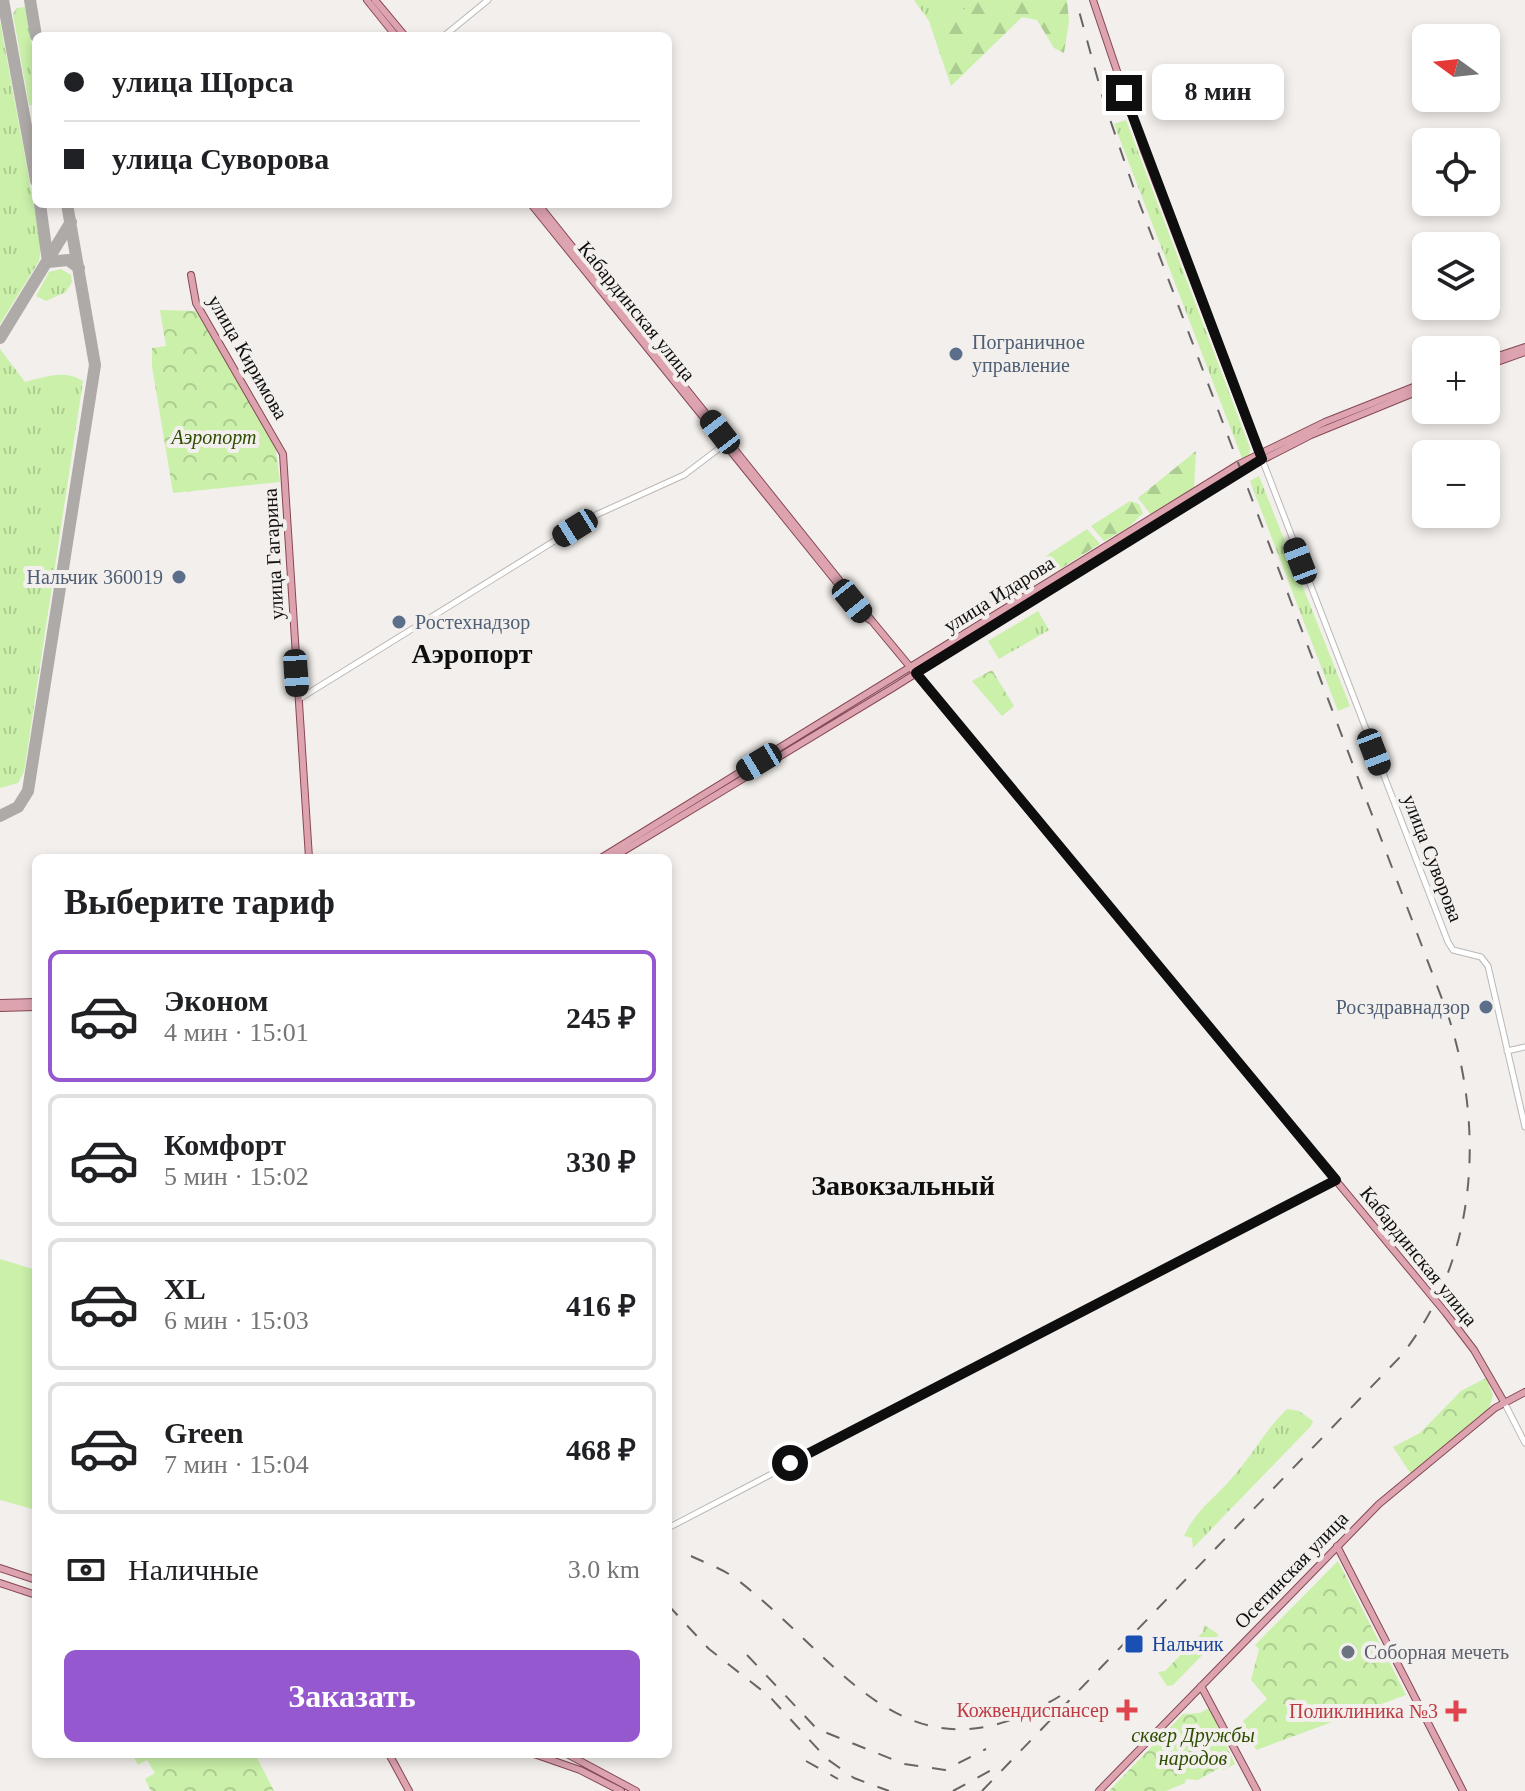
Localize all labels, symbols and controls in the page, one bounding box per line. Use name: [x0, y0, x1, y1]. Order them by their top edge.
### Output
north arrow: [1412, 24, 1500, 112]
map controls: [1412, 24, 1500, 528]
text: улица Щорса: [112, 65, 293, 98]
callout: 8 мин: [1152, 65, 1284, 121]
route end: [1106, 75, 1142, 111]
text: 8 мин: [1184, 77, 1252, 106]
button: locate: [1412, 128, 1500, 216]
text: улица Суворова: [112, 142, 329, 175]
button: layers: [1412, 232, 1500, 320]
street label: Кабардинская улица: [573, 237, 700, 386]
street label: улица Киримова: [203, 291, 293, 424]
place label: Пограничное управление: [972, 331, 1085, 377]
button: +: [1412, 336, 1500, 424]
marker: Пограничное управление: [947, 345, 965, 363]
car: [696, 406, 744, 458]
park label: Аэропорт: [170, 426, 256, 449]
button: −: [1412, 440, 1500, 528]
street label: улица Гагарина: [259, 488, 288, 620]
car: [548, 505, 602, 551]
car: [1280, 534, 1320, 588]
street label: улица Идарова: [940, 551, 1059, 638]
place label: Нальчик 360019: [26, 566, 163, 588]
marker: Нальчик 360019: [170, 568, 188, 586]
car: [828, 575, 876, 627]
place label: Ростехнадзор: [415, 611, 530, 634]
marker: Ростехнадзор: [390, 613, 408, 631]
district label: Аэропорт: [412, 638, 533, 669]
car: [282, 648, 310, 698]
car: [1354, 725, 1394, 779]
car: [732, 739, 786, 785]
street label: улица Суворова: [1398, 791, 1467, 925]
text: Выберите тариф: [64, 882, 335, 922]
icon: car: [68, 980, 140, 1052]
text: Эконом: [164, 984, 268, 1017]
place label: Росздравнадзор: [1336, 996, 1470, 1019]
marker: Росздравнадзор: [1477, 998, 1495, 1016]
text: 245 ₽: [566, 1001, 636, 1034]
text: 4 мин · 15:01: [164, 1018, 309, 1047]
icon: car: [68, 1124, 140, 1196]
text: Комфорт: [164, 1128, 286, 1161]
text: 330 ₽: [566, 1145, 636, 1178]
text: 5 мин · 15:02: [164, 1162, 309, 1191]
district label: Завокзальный: [811, 1170, 995, 1201]
street label: Кабардинская улица: [1355, 1182, 1482, 1331]
icon: car: [68, 1268, 140, 1340]
text: XL: [164, 1272, 206, 1305]
text: 416 ₽: [566, 1289, 636, 1322]
text: 6 мин · 15:03: [164, 1306, 309, 1335]
icon: car: [68, 1412, 140, 1484]
text: Green: [164, 1416, 243, 1449]
text: 468 ₽: [566, 1433, 636, 1466]
route start: [772, 1445, 808, 1481]
text: 7 мин · 15:04: [164, 1450, 309, 1479]
street label: Осетинская улица: [1230, 1507, 1353, 1633]
icon: cash: [64, 1548, 108, 1592]
text: Наличные: [128, 1553, 259, 1586]
text: 3.0 km: [568, 1555, 640, 1584]
marker: Нальчик: [1123, 1633, 1145, 1655]
place label: Нальчик: [1152, 1633, 1224, 1655]
place label: Соборная мечеть: [1364, 1641, 1509, 1664]
marker: Соборная мечеть: [1339, 1643, 1357, 1661]
button: Заказать: [64, 1650, 640, 1742]
place label: Кожвендиспансер: [956, 1699, 1109, 1722]
marker: Кожвендиспансер: [1116, 1699, 1138, 1721]
place label: Поликлиника №3: [1289, 1700, 1438, 1722]
marker: Поликлиника №3: [1445, 1700, 1467, 1722]
park label: сквер Дружбы народов: [1131, 1724, 1255, 1770]

